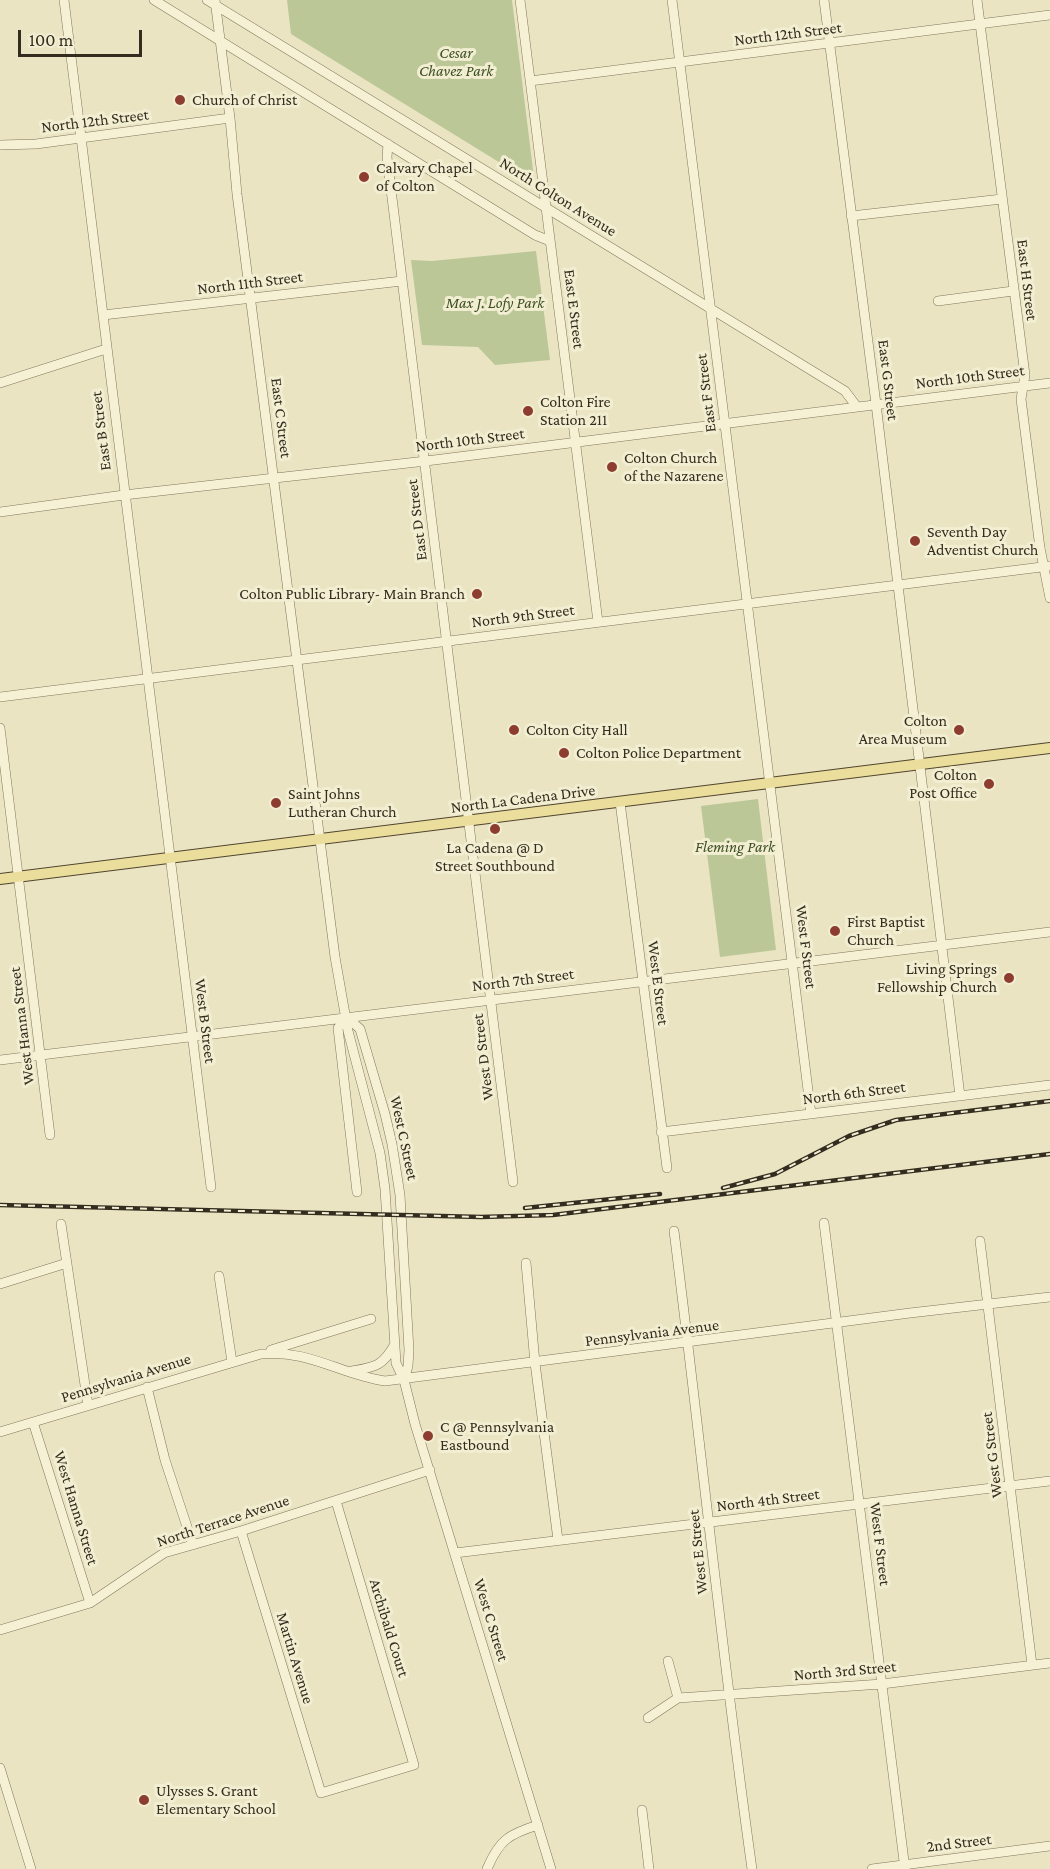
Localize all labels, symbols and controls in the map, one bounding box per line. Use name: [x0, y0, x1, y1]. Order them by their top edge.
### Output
scale bar: [21, 18, 146, 56]
street label: North 12th Street: [733, 18, 843, 50]
text: 100 m: [29, 30, 73, 50]
park label: Cesar Chavez Park: [419, 43, 493, 81]
place label: Church of Christ: [192, 90, 297, 110]
marker: Church of Christ: [173, 93, 187, 107]
street label: North 12th Street: [40, 105, 150, 137]
street label: North Colton Avenue: [496, 153, 620, 241]
place label: Calvary Chapel of Colton: [376, 158, 473, 196]
marker: Calvary Chapel of Colton: [357, 170, 371, 184]
street label: East H Street: [1012, 238, 1042, 322]
street label: North 11th Street: [196, 267, 304, 299]
street label: East E Street: [560, 268, 588, 350]
park label: Max J. Lofy Park: [446, 293, 544, 313]
street label: East G Street: [874, 338, 902, 422]
street label: East F Street: [692, 353, 720, 433]
street label: North 10th Street: [914, 361, 1026, 393]
street label: East C Street: [267, 377, 295, 459]
street label: East B Street: [87, 390, 115, 472]
place label: Colton Fire Station 211: [540, 392, 611, 430]
marker: Colton Fire Station 211: [521, 404, 535, 418]
street label: North 10th Street: [414, 424, 526, 456]
place label: Colton Church of the Nazarene: [624, 448, 724, 486]
marker: Colton Church of the Nazarene: [605, 460, 619, 474]
street label: East D Street: [402, 478, 432, 562]
place label: Seventh Day Adventist Church: [927, 522, 1038, 560]
marker: Seventh Day Adventist Church: [908, 534, 922, 548]
place label: Colton Public Library- Main Branch: [239, 584, 465, 604]
marker: Colton Public Library- Main Branch: [470, 587, 484, 601]
street label: North 9th Street: [470, 600, 576, 632]
place label: Colton Area Museum: [859, 711, 947, 749]
place label: Colton City Hall: [526, 720, 628, 740]
marker: Colton City Hall: [507, 723, 521, 737]
marker: Colton Area Museum: [952, 723, 966, 737]
place label: Colton Police Department: [576, 743, 741, 763]
marker: Colton Police Department: [557, 746, 571, 760]
place label: Colton Post Office: [909, 765, 977, 803]
marker: Colton Post Office: [982, 777, 996, 791]
street label: North La Cadena Drive: [450, 781, 596, 817]
place label: Saint Johns Lutheran Church: [288, 784, 397, 822]
marker: Saint Johns Lutheran Church: [269, 796, 283, 810]
marker: La Cadena @ D Street Southbound: [488, 822, 502, 836]
park label: Fleming Park: [695, 837, 775, 857]
place label: La Cadena @ D Street Southbound: [435, 838, 555, 876]
street label: West F Street: [791, 904, 821, 990]
place label: First Baptist Church: [847, 912, 925, 950]
marker: First Baptist Church: [828, 924, 842, 938]
street label: West E Street: [643, 940, 673, 1026]
place label: Living Springs Fellowship Church: [877, 959, 997, 997]
street label: North 7th Street: [471, 964, 575, 996]
street label: West Hanna Street: [5, 966, 39, 1086]
marker: Living Springs Fellowship Church: [1002, 971, 1016, 985]
street label: West B Street: [190, 978, 220, 1064]
street label: West D Street: [468, 1013, 498, 1101]
street label: North 6th Street: [802, 1077, 906, 1109]
street label: West C Street: [386, 1094, 422, 1182]
street label: Pennsylvania Avenue: [584, 1315, 720, 1351]
street label: Pennsylvania Avenue: [59, 1349, 193, 1407]
street label: West G Street: [977, 1411, 1007, 1499]
place label: C @ Pennsylvania Eastbound: [440, 1417, 554, 1455]
marker: C @ Pennsylvania Eastbound: [421, 1429, 435, 1443]
street label: West Hanna Street: [49, 1448, 103, 1568]
street label: North 4th Street: [715, 1484, 821, 1516]
street label: North Terrace Avenue: [154, 1491, 292, 1551]
street label: West F Street: [865, 1501, 895, 1587]
street label: West E Street: [684, 1509, 712, 1595]
street label: West C Street: [469, 1576, 513, 1664]
street label: Archibald Court: [365, 1577, 413, 1679]
street label: Martin Avenue: [272, 1610, 318, 1706]
street label: North 3rd Street: [793, 1657, 897, 1685]
place label: Ulysses S. Grant Elementary School: [156, 1781, 276, 1819]
marker: Ulysses S. Grant Elementary School: [137, 1793, 151, 1807]
street label: 2nd Street: [926, 1830, 992, 1856]

